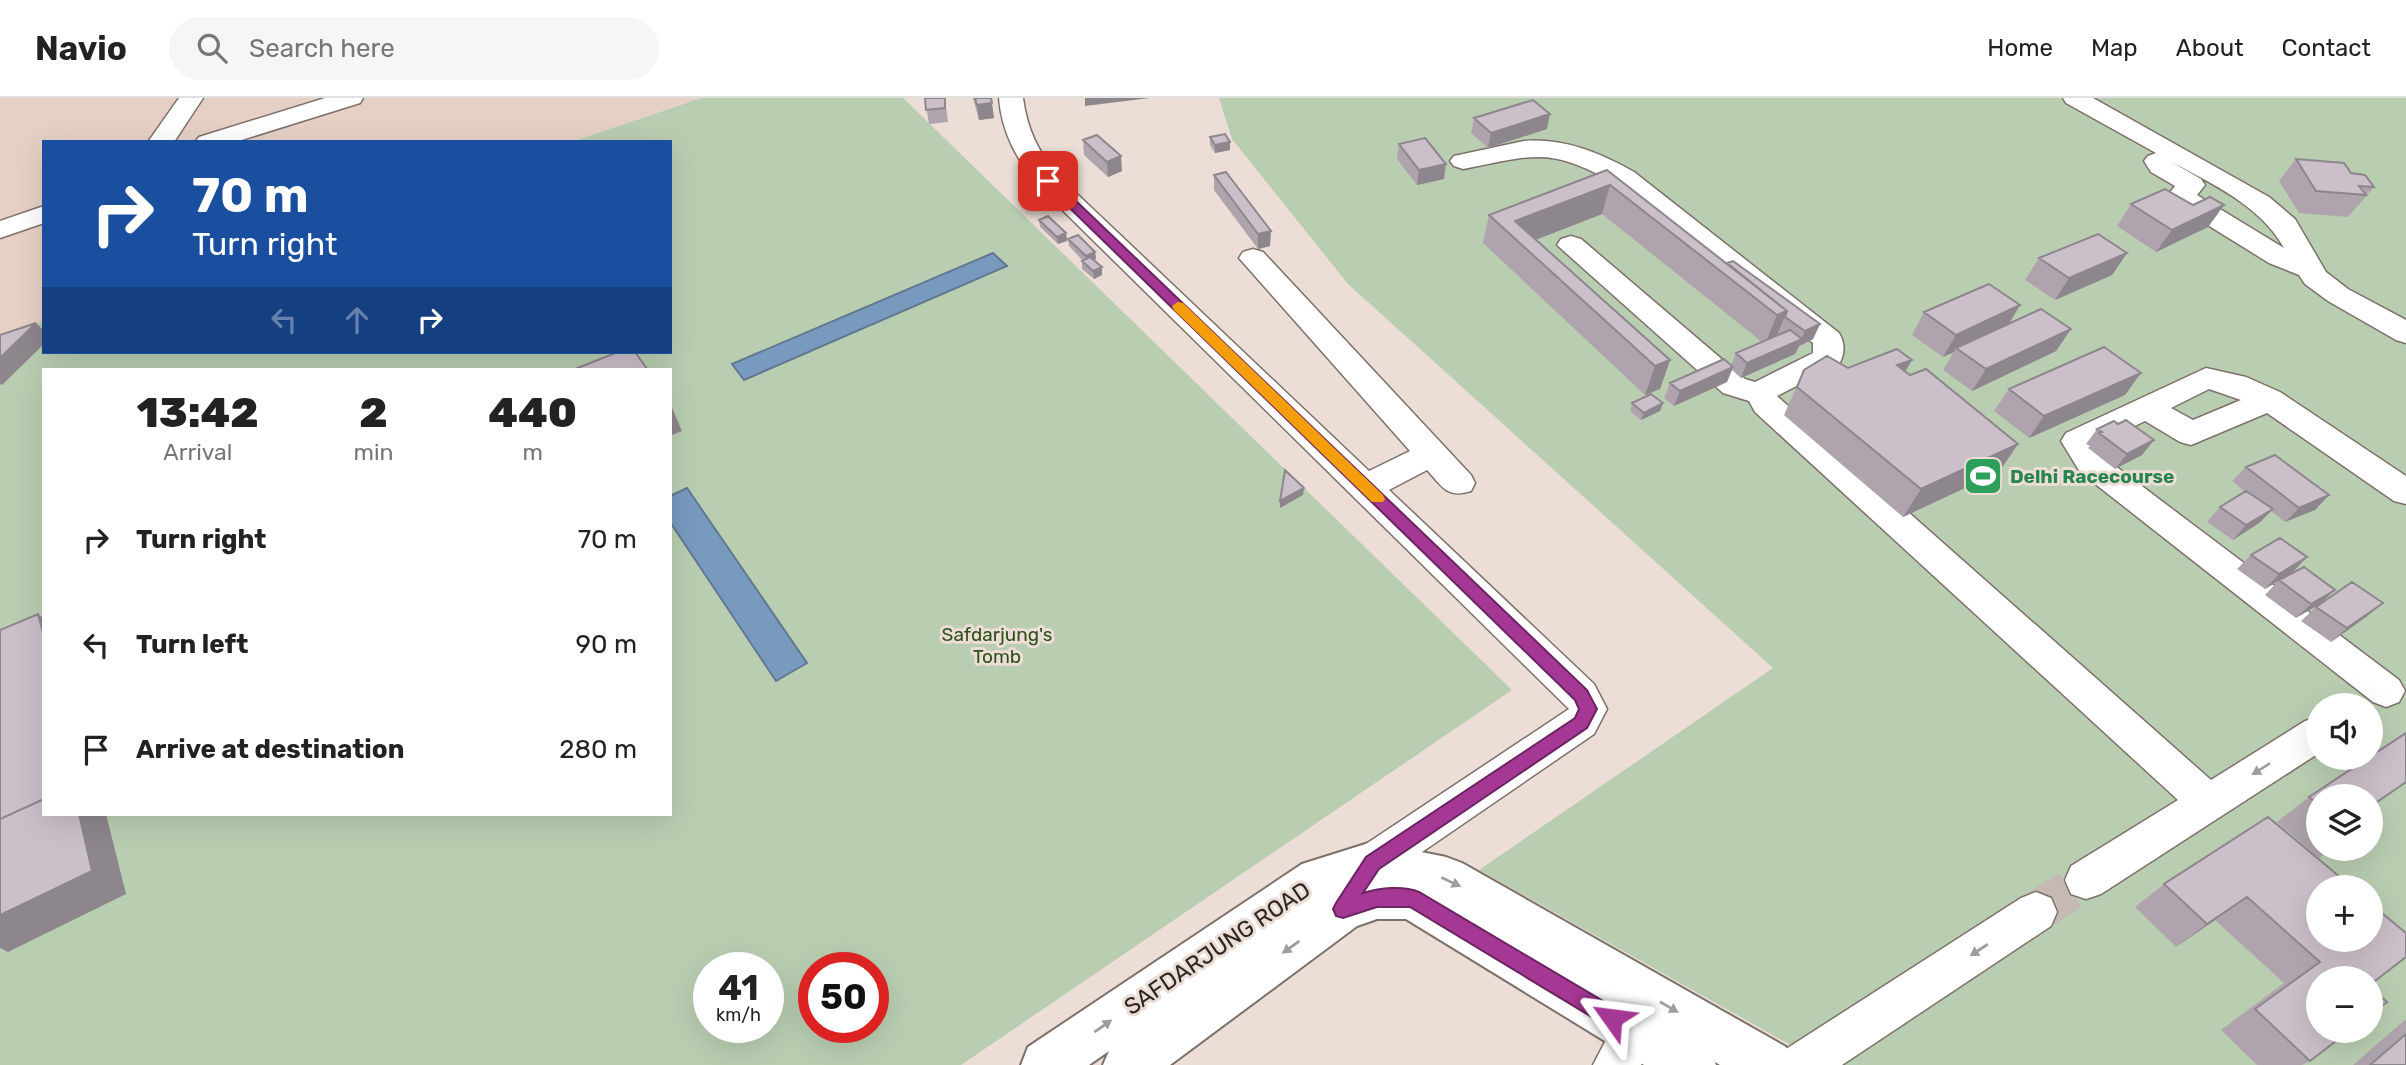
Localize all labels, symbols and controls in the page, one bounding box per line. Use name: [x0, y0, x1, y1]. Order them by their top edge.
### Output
search box: [169, 17, 659, 80]
text: Navio: [35, 29, 127, 68]
icon: search: [193, 29, 231, 67]
text: Search here: [249, 33, 395, 64]
text: Home: [1987, 34, 2053, 62]
text: Map: [2091, 34, 2138, 62]
text: About: [2176, 34, 2244, 62]
text: Contact: [2282, 34, 2371, 62]
pin: [1018, 151, 1078, 211]
icon: arrive: [1029, 162, 1067, 200]
text: 70 m: [192, 166, 309, 224]
icon: right: [77, 168, 168, 259]
text: Turn right: [192, 225, 337, 263]
icon: left: [265, 301, 303, 339]
icon: ahead: [338, 301, 376, 339]
icon: right: [411, 301, 449, 339]
text: 13:42: [137, 388, 259, 438]
text: 2: [359, 388, 388, 438]
text: 440: [488, 388, 577, 438]
text: Arrival: [163, 438, 232, 466]
text: min: [354, 438, 393, 466]
text: m: [523, 438, 543, 466]
sports icon: Delhi Racecourse: [1962, 455, 2004, 497]
place label: Delhi Racecourse: [2010, 465, 2174, 488]
icon: right: [77, 521, 115, 559]
text: Turn right: [136, 524, 266, 555]
text: 70 m: [578, 524, 637, 555]
park label: Safdarjung's Tomb: [942, 623, 1052, 668]
icon: left: [77, 626, 115, 664]
text: Turn left: [136, 629, 248, 660]
text: 90 m: [576, 629, 637, 660]
map controls: [2306, 693, 2383, 1043]
button: sound: [2306, 693, 2383, 770]
icon: arrive: [77, 731, 115, 769]
text: Arrive at destination: [136, 734, 404, 765]
text: 280 m: [559, 734, 637, 765]
one-way arrow: [2251, 763, 2271, 776]
button: layers: [2306, 784, 2383, 861]
street label: SAFDARJUNG ROAD: [1119, 875, 1315, 1021]
button: +: [2306, 875, 2383, 952]
one-way arrow: [1441, 876, 1461, 887]
one-way arrow: [1282, 939, 1300, 953]
one-way arrow: [1969, 943, 1988, 956]
speed limit sign: 50: [798, 952, 889, 1043]
button: −: [2306, 966, 2383, 1043]
text: 41: [718, 967, 759, 1009]
position arrow: [1575, 981, 1649, 1055]
one-way arrow: [1659, 1001, 1679, 1013]
text: km/h: [716, 1004, 761, 1026]
one-way arrow: [1093, 1020, 1112, 1033]

